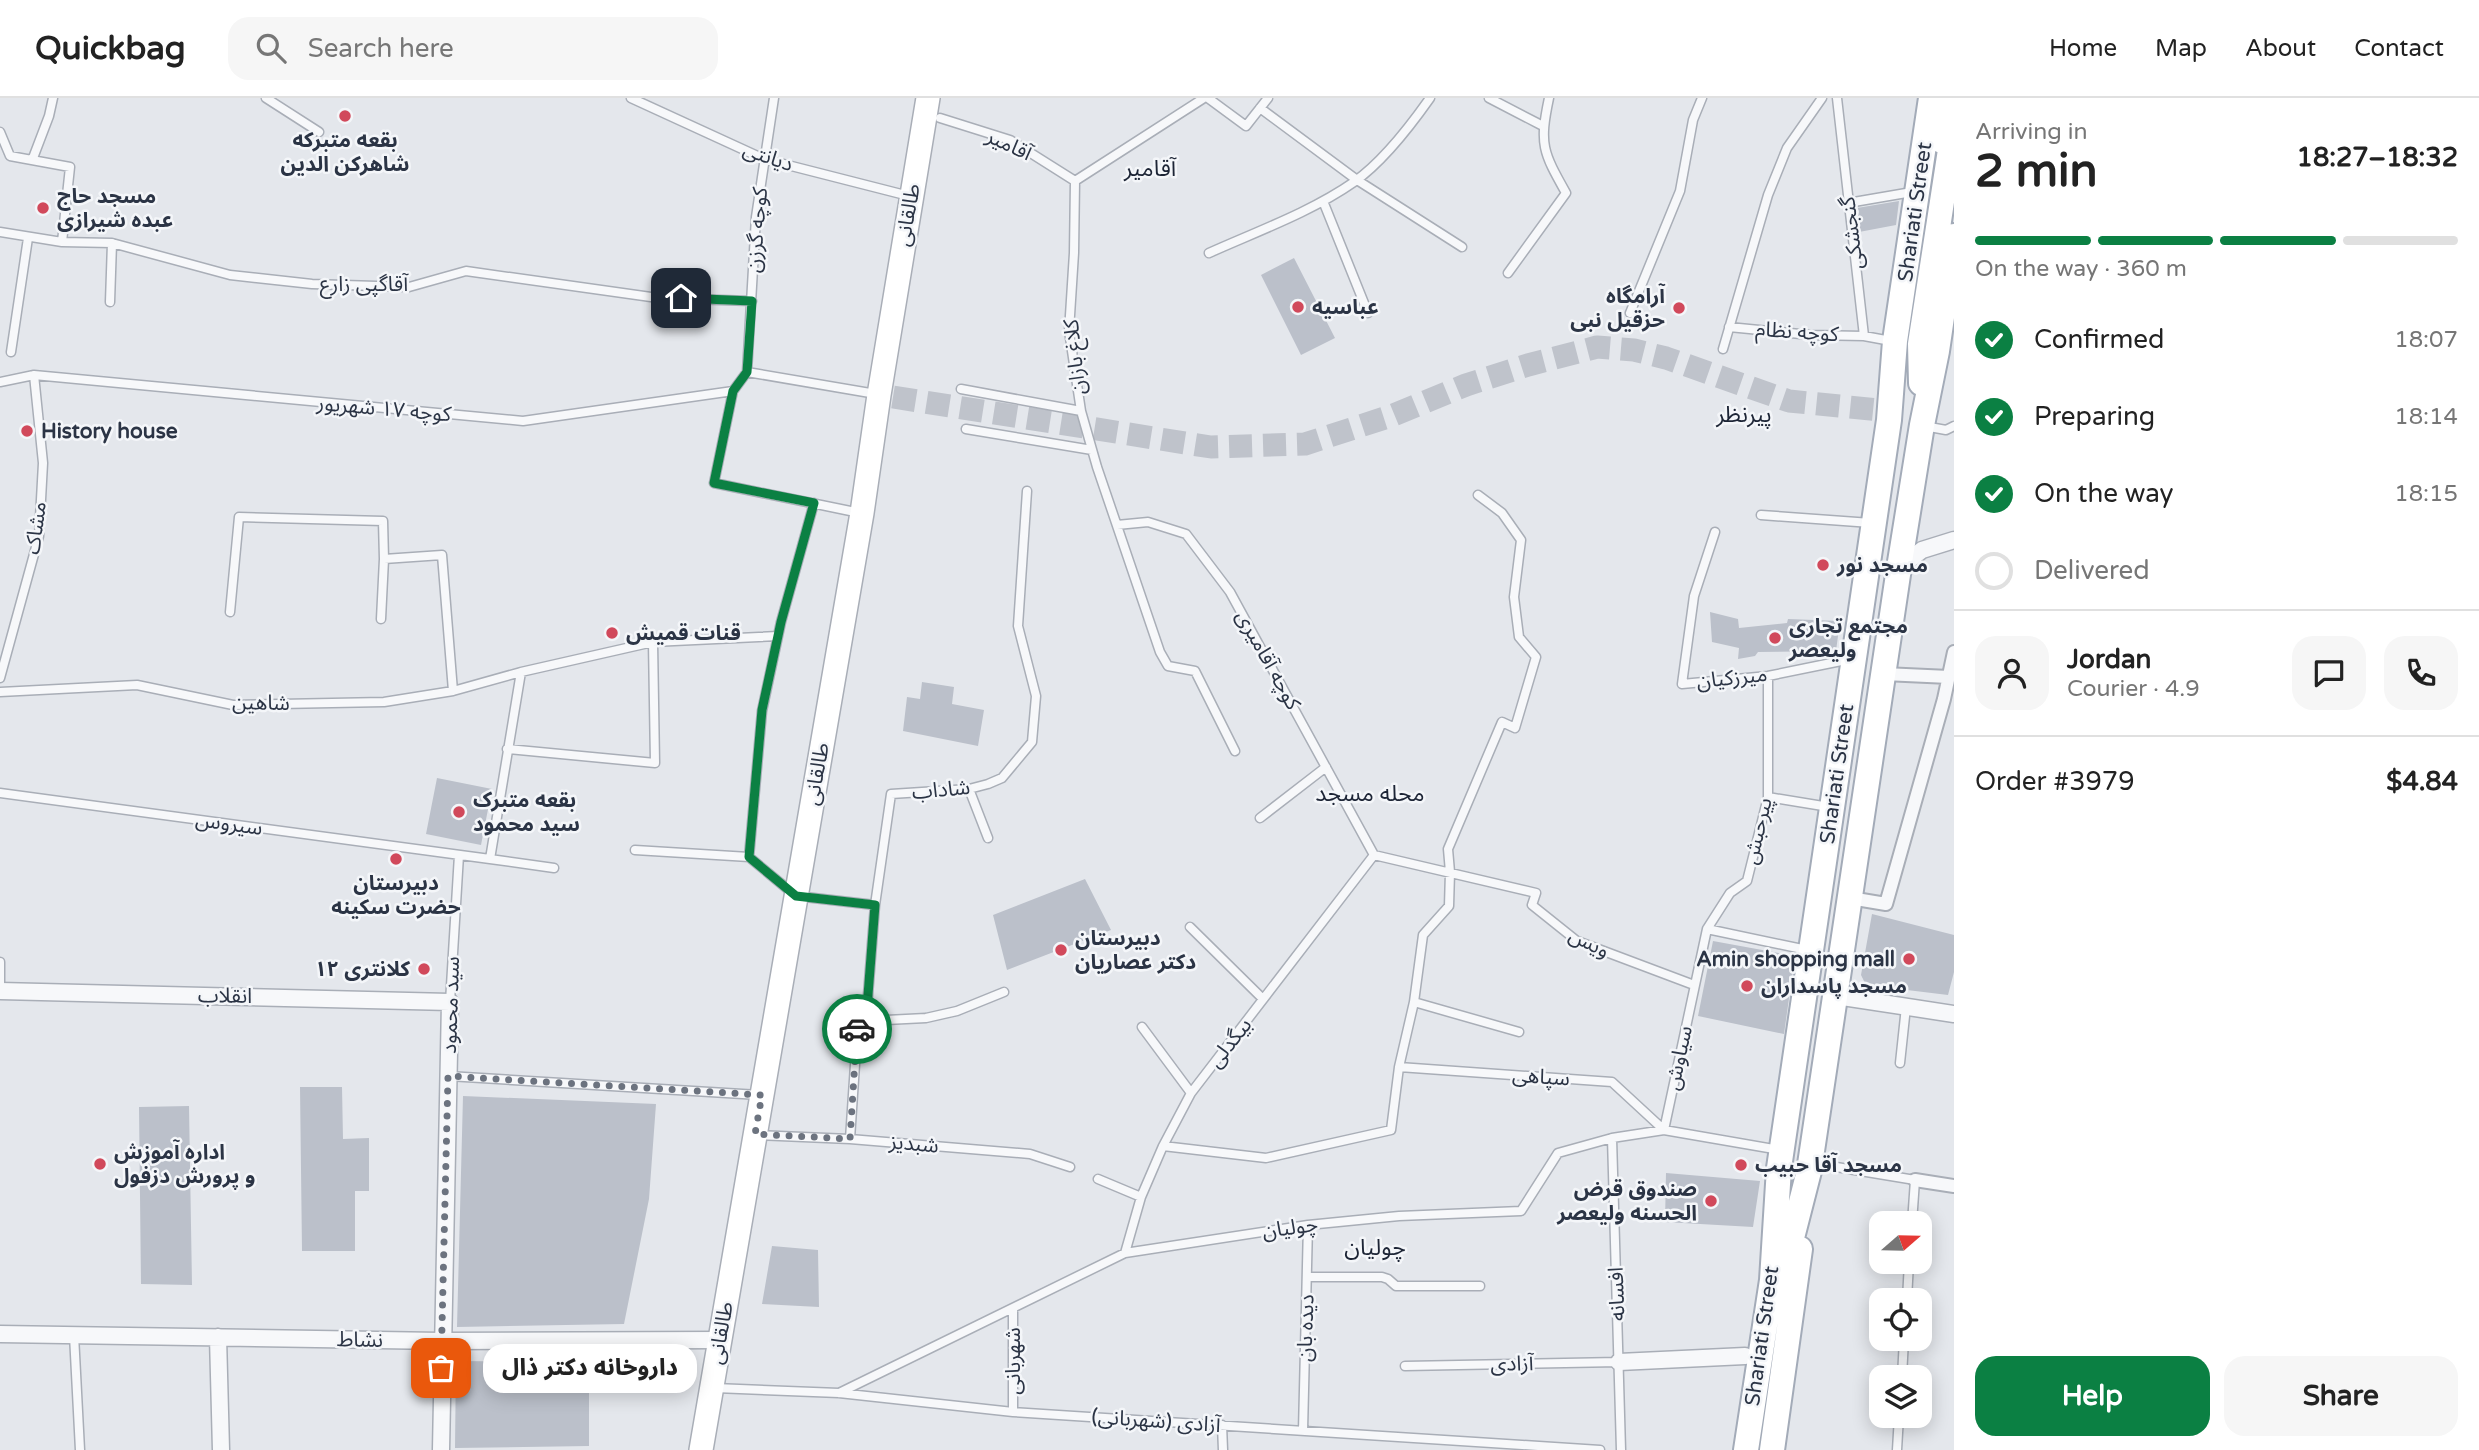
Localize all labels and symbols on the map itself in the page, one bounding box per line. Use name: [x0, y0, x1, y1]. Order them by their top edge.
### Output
marker: بقعه متبرکه شاهرکن الدین: [337, 108, 353, 124]
street label: آقامیر: [981, 123, 1037, 167]
place label: بقعه متبرکه شاهرکن الدین: [280, 128, 410, 177]
street label: دیانتی: [740, 137, 796, 177]
street label: Shariati Street: [1893, 140, 1937, 284]
district label: آقامیر: [1123, 155, 1177, 183]
street label: طالقانی: [890, 182, 926, 248]
place label: مسجد حاج عبده شیرازی: [57, 184, 173, 233]
street label: کوچه گرزن: [741, 186, 773, 274]
street label: گنجشکی: [1835, 195, 1869, 271]
marker: مسجد حاج عبده شیرازی: [35, 200, 51, 216]
pin: [651, 268, 711, 328]
street label: آقاگپی زارع: [320, 272, 409, 299]
place label: آرامگاه حزقیل نبی: [1570, 283, 1666, 333]
place label: عباسیه: [1312, 295, 1379, 320]
marker: عباسیه: [1290, 299, 1306, 315]
marker: آرامگاه حزقیل نبی: [1671, 300, 1687, 316]
street label: کوچه نظام: [1754, 317, 1840, 350]
street label: کلاغ بازان: [1059, 318, 1093, 396]
street label: کوچه ۱۷ شهریور: [315, 391, 453, 427]
district label: پیرنظر: [1715, 401, 1772, 429]
place label: History house: [41, 419, 178, 444]
marker: History house: [19, 423, 35, 439]
street label: مشاک: [20, 500, 52, 556]
place label: مسجد نور: [1836, 553, 1928, 578]
marker: مسجد نور: [1815, 557, 1831, 573]
street label: کوچه آقامیری: [1230, 606, 1306, 715]
place label: مجتمع تجاری ولیعصر: [1788, 614, 1908, 663]
place label: قنات قمیش: [626, 621, 741, 646]
marker: قنات قمیش: [604, 625, 620, 641]
marker: مجتمع تجاری ولیعصر: [1767, 630, 1783, 646]
street label: میرزکیان: [1695, 662, 1769, 694]
street label: شاهین: [232, 690, 290, 716]
street label: Shariati Street: [1815, 702, 1859, 846]
street label: طالقانی: [799, 741, 835, 807]
street label: شاداب: [911, 775, 971, 805]
district label: محله مسجد: [1315, 780, 1425, 808]
place label: بقعه متبرک سید محمود: [473, 788, 580, 837]
street label: پیرحبش: [1738, 795, 1778, 867]
marker: بقعه متبرک سید محمود: [451, 804, 467, 820]
street label: سیروس: [194, 807, 264, 841]
marker: دبیرستان حضرت سکینه: [388, 851, 404, 867]
place label: دبیرستان حضرت سکینه: [331, 871, 461, 920]
street label: ویس: [1564, 922, 1614, 964]
place label: دبیرستان دکتر عصاریان: [1075, 926, 1196, 975]
marker: دبیرستان دکتر عصاریان: [1053, 942, 1069, 958]
place label: Amin shopping mall: [1696, 947, 1895, 972]
marker: Amin shopping mall: [1901, 951, 1917, 967]
street label: سید محمود: [437, 956, 465, 1054]
place label: کلانتری ۱۲: [315, 957, 410, 982]
marker: کلانتری ۱۲: [416, 961, 432, 977]
place label: مسجد پاسداران: [1761, 974, 1907, 999]
marker: مسجد پاسداران: [1739, 978, 1755, 994]
street label: انقلاب: [198, 983, 252, 1009]
courier: [822, 994, 892, 1064]
street label: بیگدلی: [1203, 1013, 1257, 1073]
street label: سیاوش: [1660, 1024, 1698, 1092]
street label: سپاهی: [1511, 1063, 1571, 1092]
street label: شبدیز: [887, 1129, 940, 1159]
place label: اداره آموزش و پرورش دزفول: [114, 1139, 256, 1189]
place label: مسجد آقا حبیب: [1755, 1152, 1902, 1178]
marker: اداره آموزش و پرورش دزفول: [92, 1156, 108, 1172]
marker: مسجد آقا حبیب: [1733, 1157, 1749, 1173]
place label: صندوق قرض الحسنه ولیعصر: [1556, 1177, 1697, 1226]
marker: صندوق قرض الحسنه ولیعصر: [1703, 1193, 1719, 1209]
north arrow: [1869, 1211, 1932, 1274]
street label: چولیان: [1260, 1212, 1320, 1244]
district label: چولیان: [1344, 1234, 1406, 1262]
street label: Shariati Street: [1740, 1264, 1784, 1408]
street label: افسانه: [1604, 1266, 1630, 1322]
street label: دیده بان: [1292, 1294, 1320, 1362]
street label: طالقانی: [703, 1300, 739, 1366]
street label: نشاط: [337, 1327, 383, 1353]
street label: شهربانی: [1001, 1327, 1026, 1395]
pin: [411, 1338, 471, 1398]
callout: داروخانه دکتر ذال: [483, 1344, 696, 1392]
street label: آزادی: [1490, 1351, 1535, 1377]
street label: آزادی (شهربانی): [1091, 1404, 1222, 1438]

